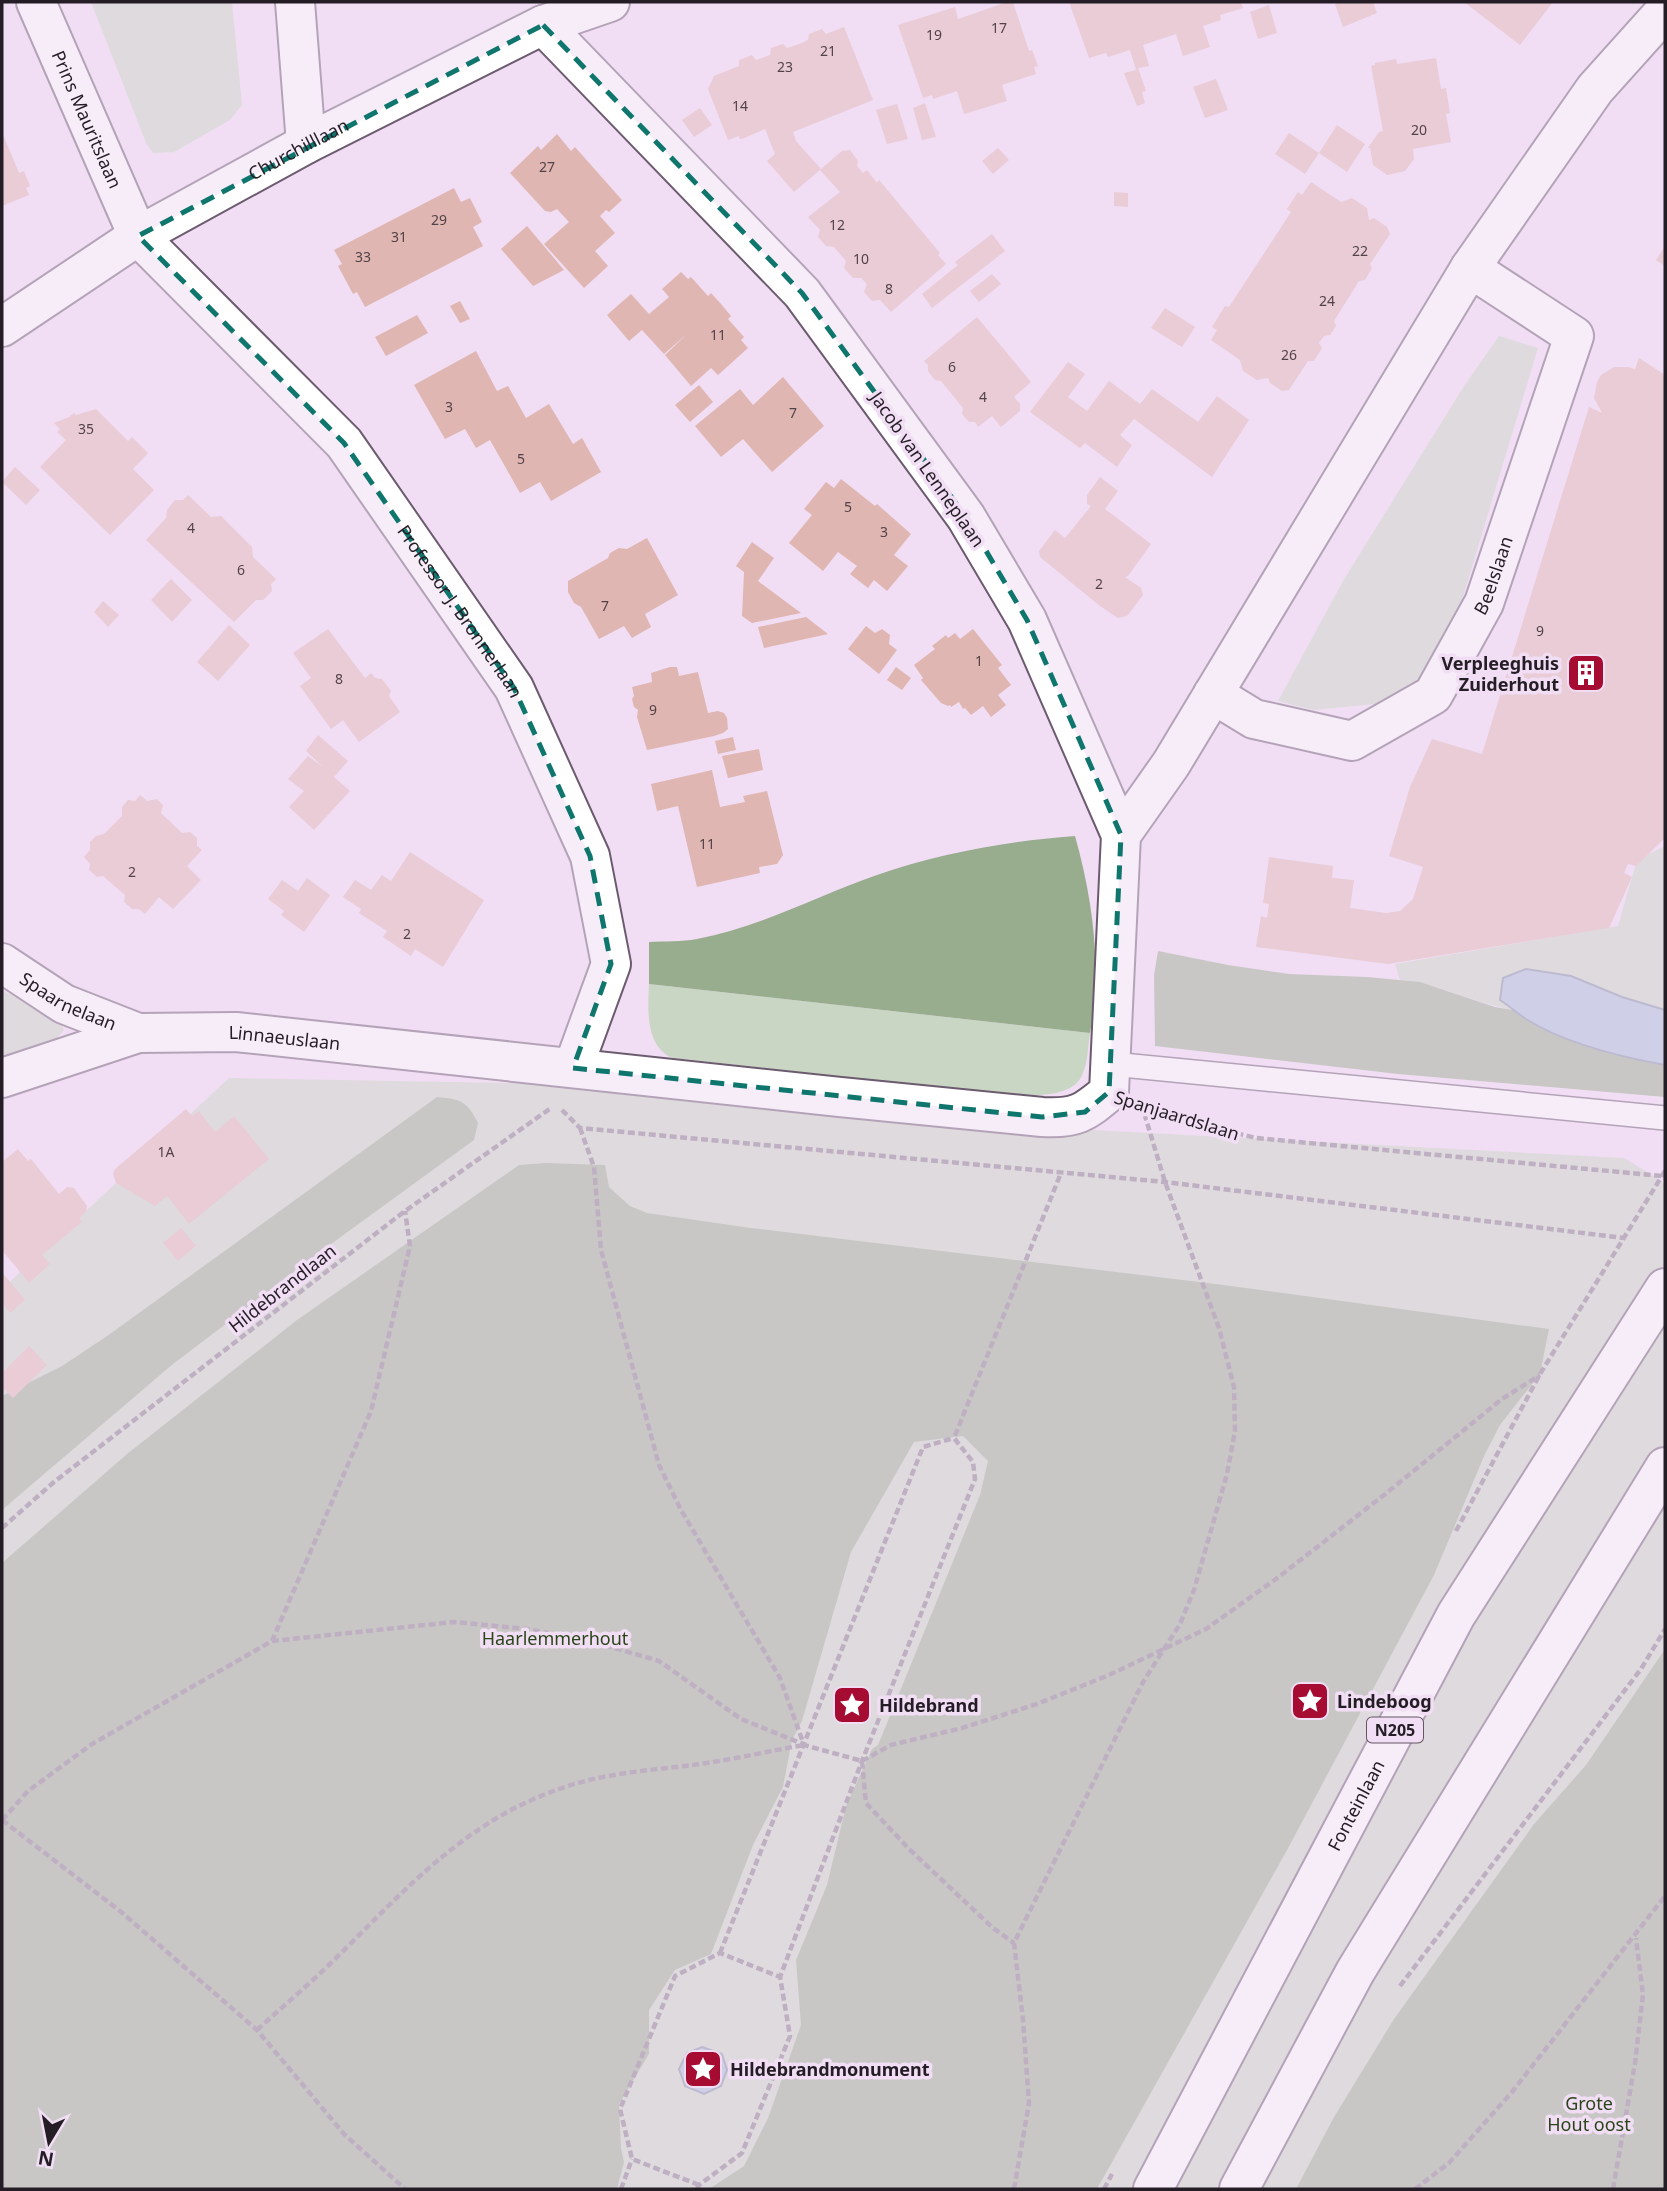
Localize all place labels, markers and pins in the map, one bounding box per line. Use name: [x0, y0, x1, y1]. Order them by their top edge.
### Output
place label: Verpleeghuis Zuiderhout: [1441, 651, 1559, 696]
building icon: Verpleeghuis Zuiderhout: [1565, 652, 1607, 694]
place icon: Lindeboog: [1289, 1680, 1331, 1722]
place icon: Hildebrand: [831, 1684, 873, 1726]
place label: Lindeboog: [1337, 1689, 1432, 1713]
place label: Hildebrand: [879, 1693, 979, 1717]
place icon: Hildebrandmonument: [682, 2048, 724, 2090]
place label: Hildebrandmonument: [730, 2057, 930, 2081]

